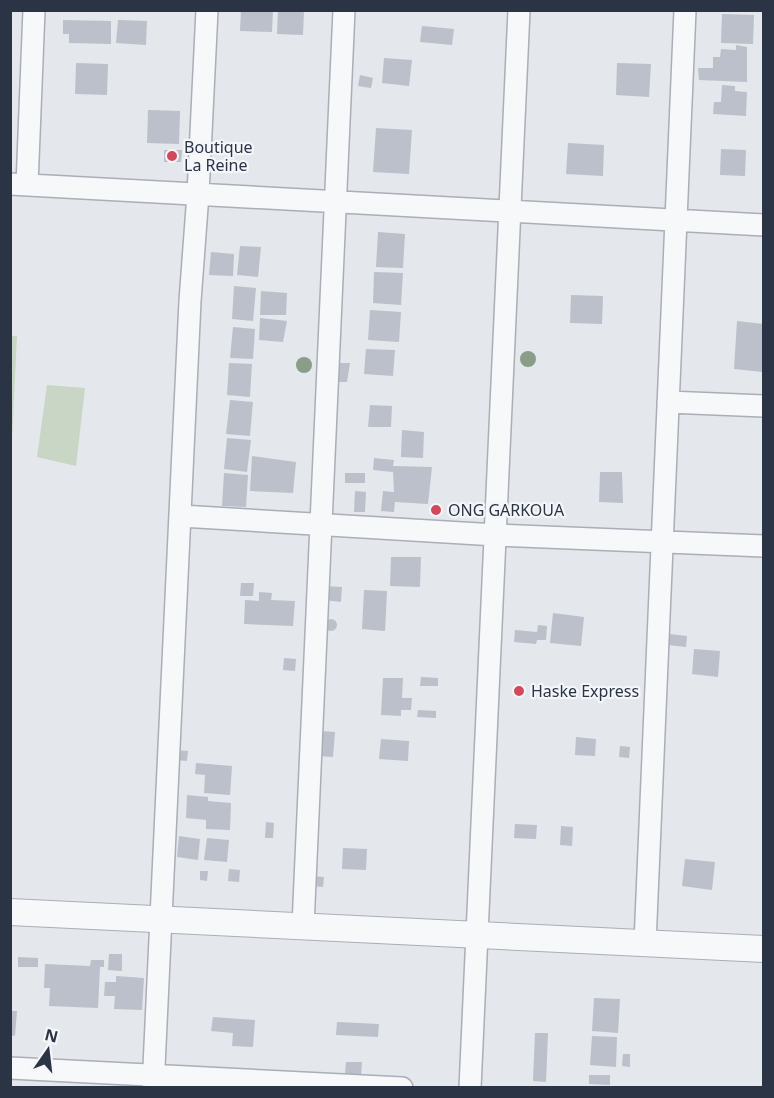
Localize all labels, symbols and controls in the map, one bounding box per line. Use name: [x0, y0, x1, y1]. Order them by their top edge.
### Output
place label: Boutique La Reine: [184, 136, 253, 176]
marker: Boutique La Reine: [165, 149, 179, 163]
place label: ONG GARKOUA: [448, 499, 565, 521]
marker: ONG GARKOUA: [429, 503, 443, 517]
place label: Haske Express: [531, 680, 639, 702]
marker: Haske Express: [512, 684, 526, 698]
north arrow: [18, 1020, 78, 1080]
text: N: [43, 1023, 61, 1048]

